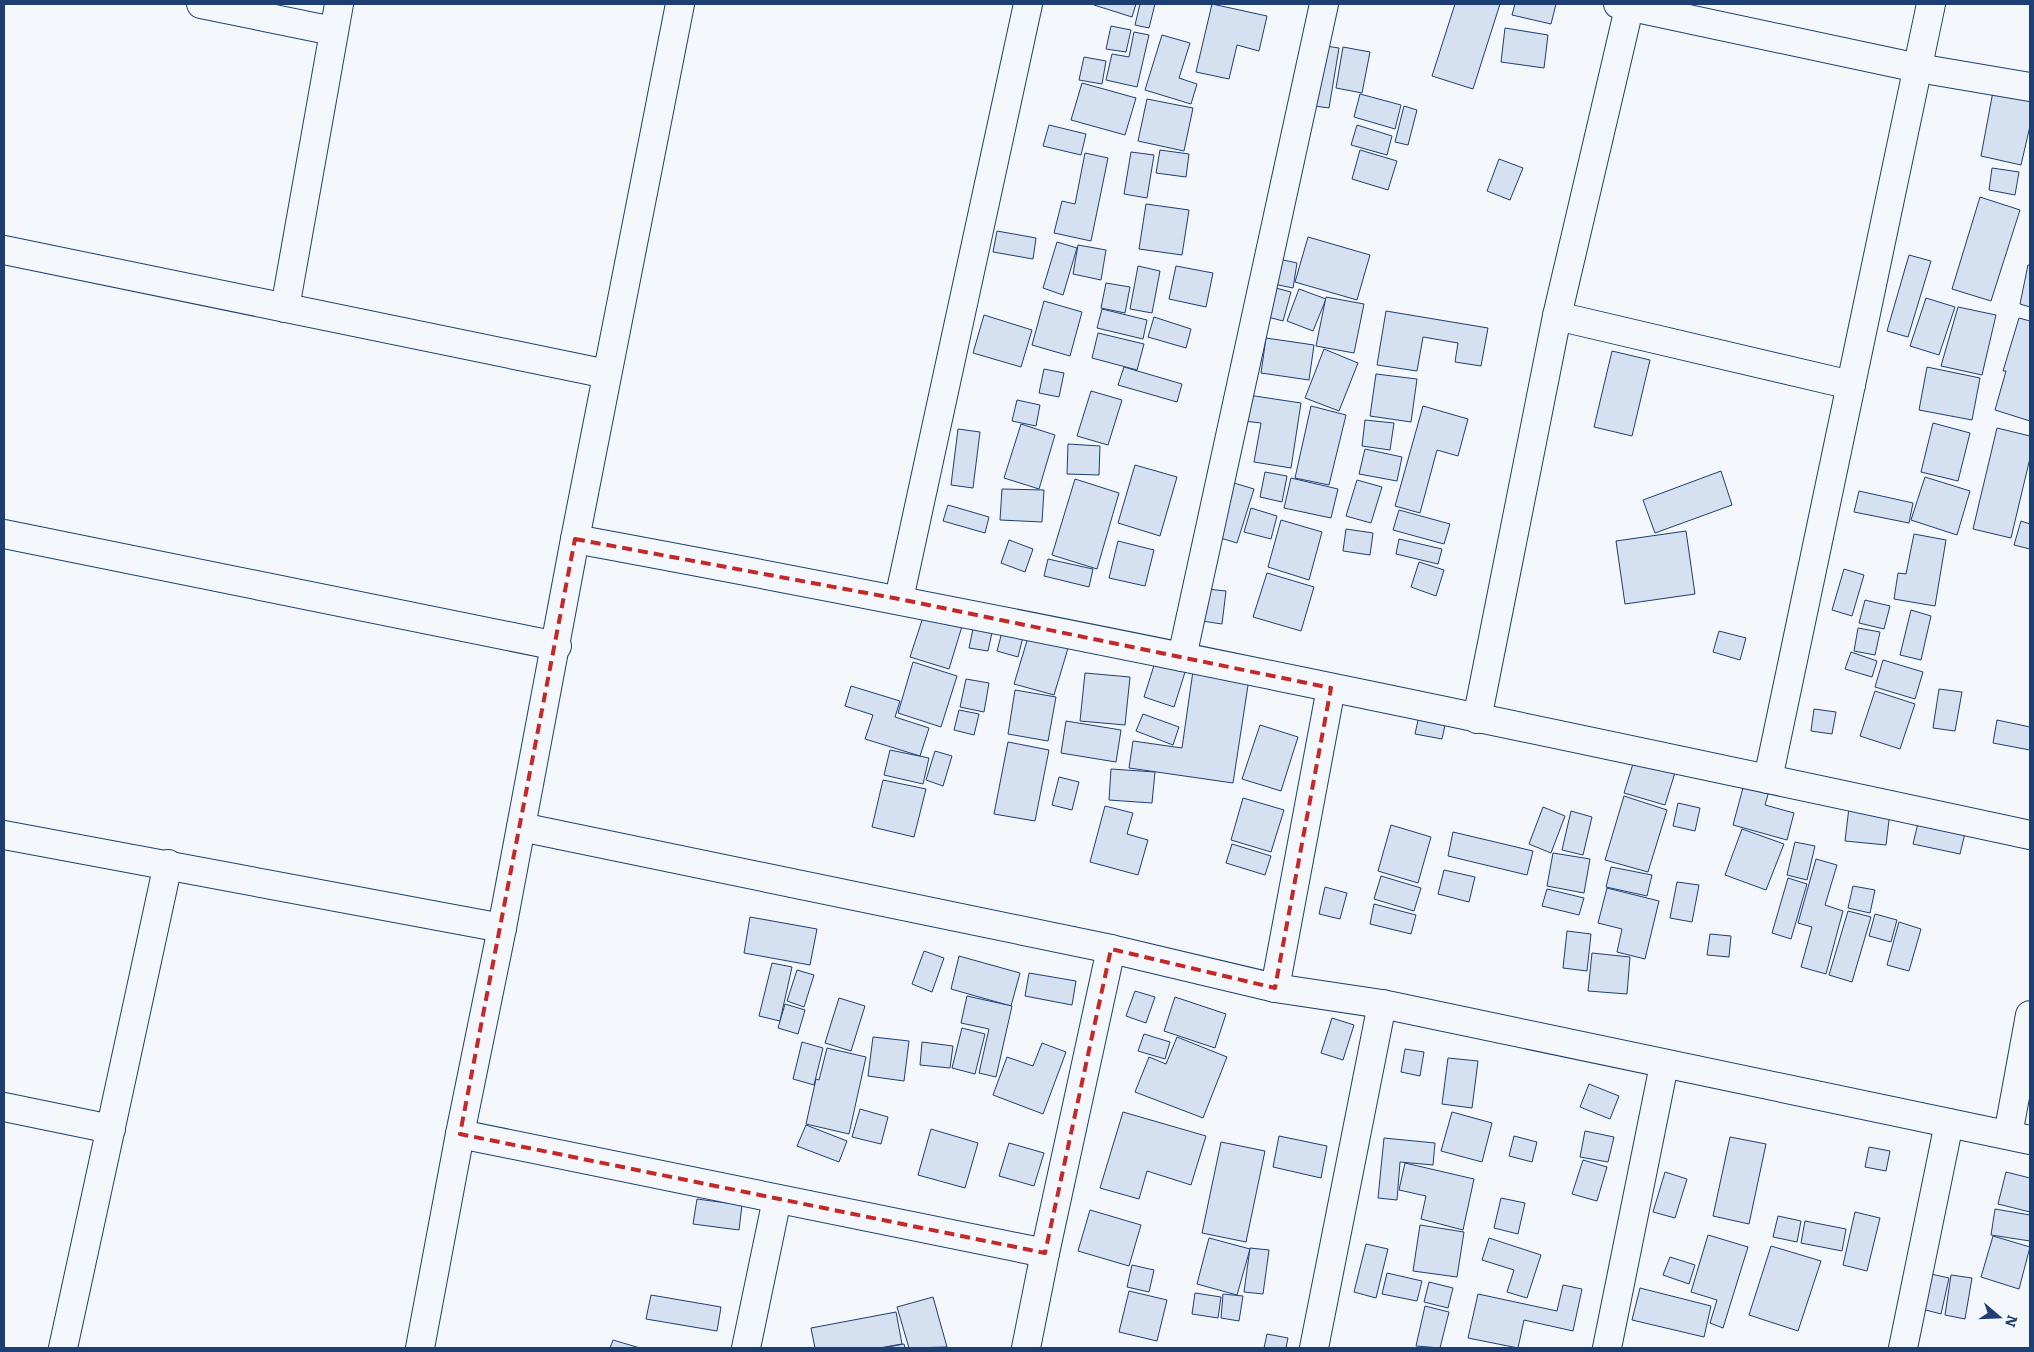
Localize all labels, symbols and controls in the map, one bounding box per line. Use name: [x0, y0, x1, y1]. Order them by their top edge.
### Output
north arrow: [1974, 1292, 2024, 1342]
text: N: [2001, 1313, 2024, 1331]

